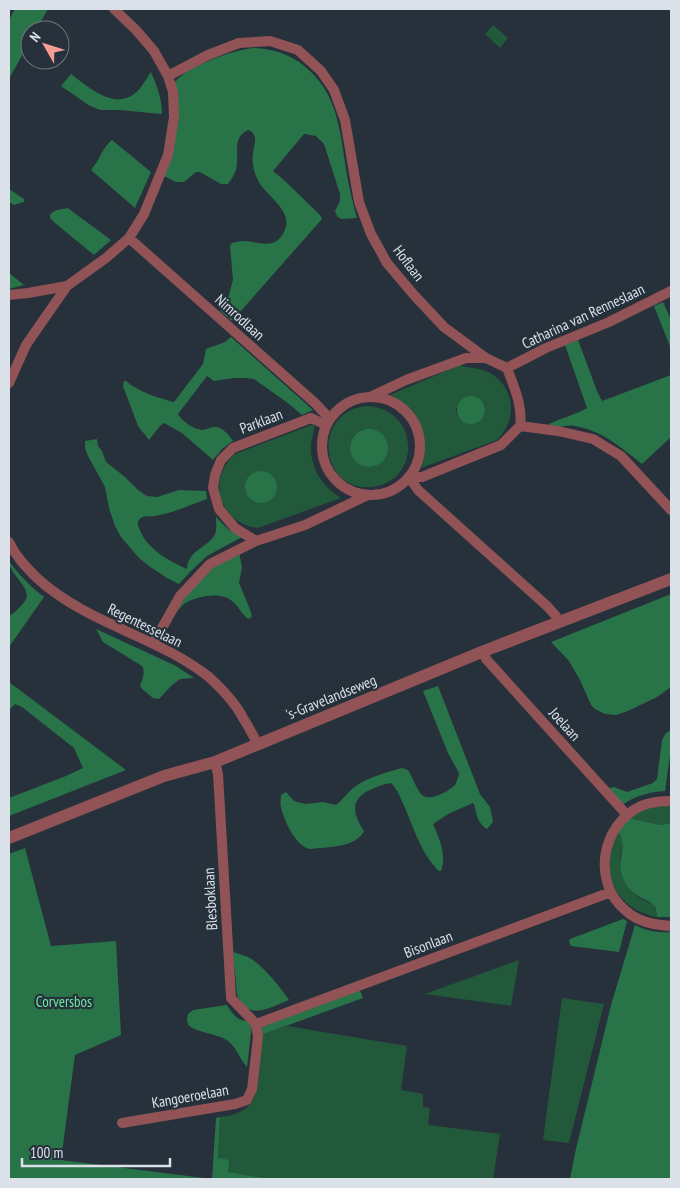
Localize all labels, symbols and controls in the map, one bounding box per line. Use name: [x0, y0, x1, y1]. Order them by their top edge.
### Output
north arrow: [20, 20, 70, 70]
text: N: [26, 28, 44, 45]
street label: Hoflaan: [389, 241, 429, 285]
street label: Catharina van Renneslaan: [519, 279, 647, 353]
street label: Nimrodlaan: [211, 290, 269, 344]
street label: Parklaan: [237, 404, 285, 438]
street label: Regentesselaan: [105, 599, 185, 651]
street label: 's-Gravelandseweg: [283, 670, 379, 724]
street label: Joelaan: [544, 703, 585, 745]
street label: Blesboklaan: [199, 867, 221, 931]
street label: Bisonlaan: [401, 926, 455, 962]
park label: Corversbos: [36, 992, 92, 1011]
street label: Kangoeroelaan: [150, 1080, 230, 1112]
scale bar: [22, 1136, 170, 1168]
text: 100 m: [30, 1143, 63, 1162]

